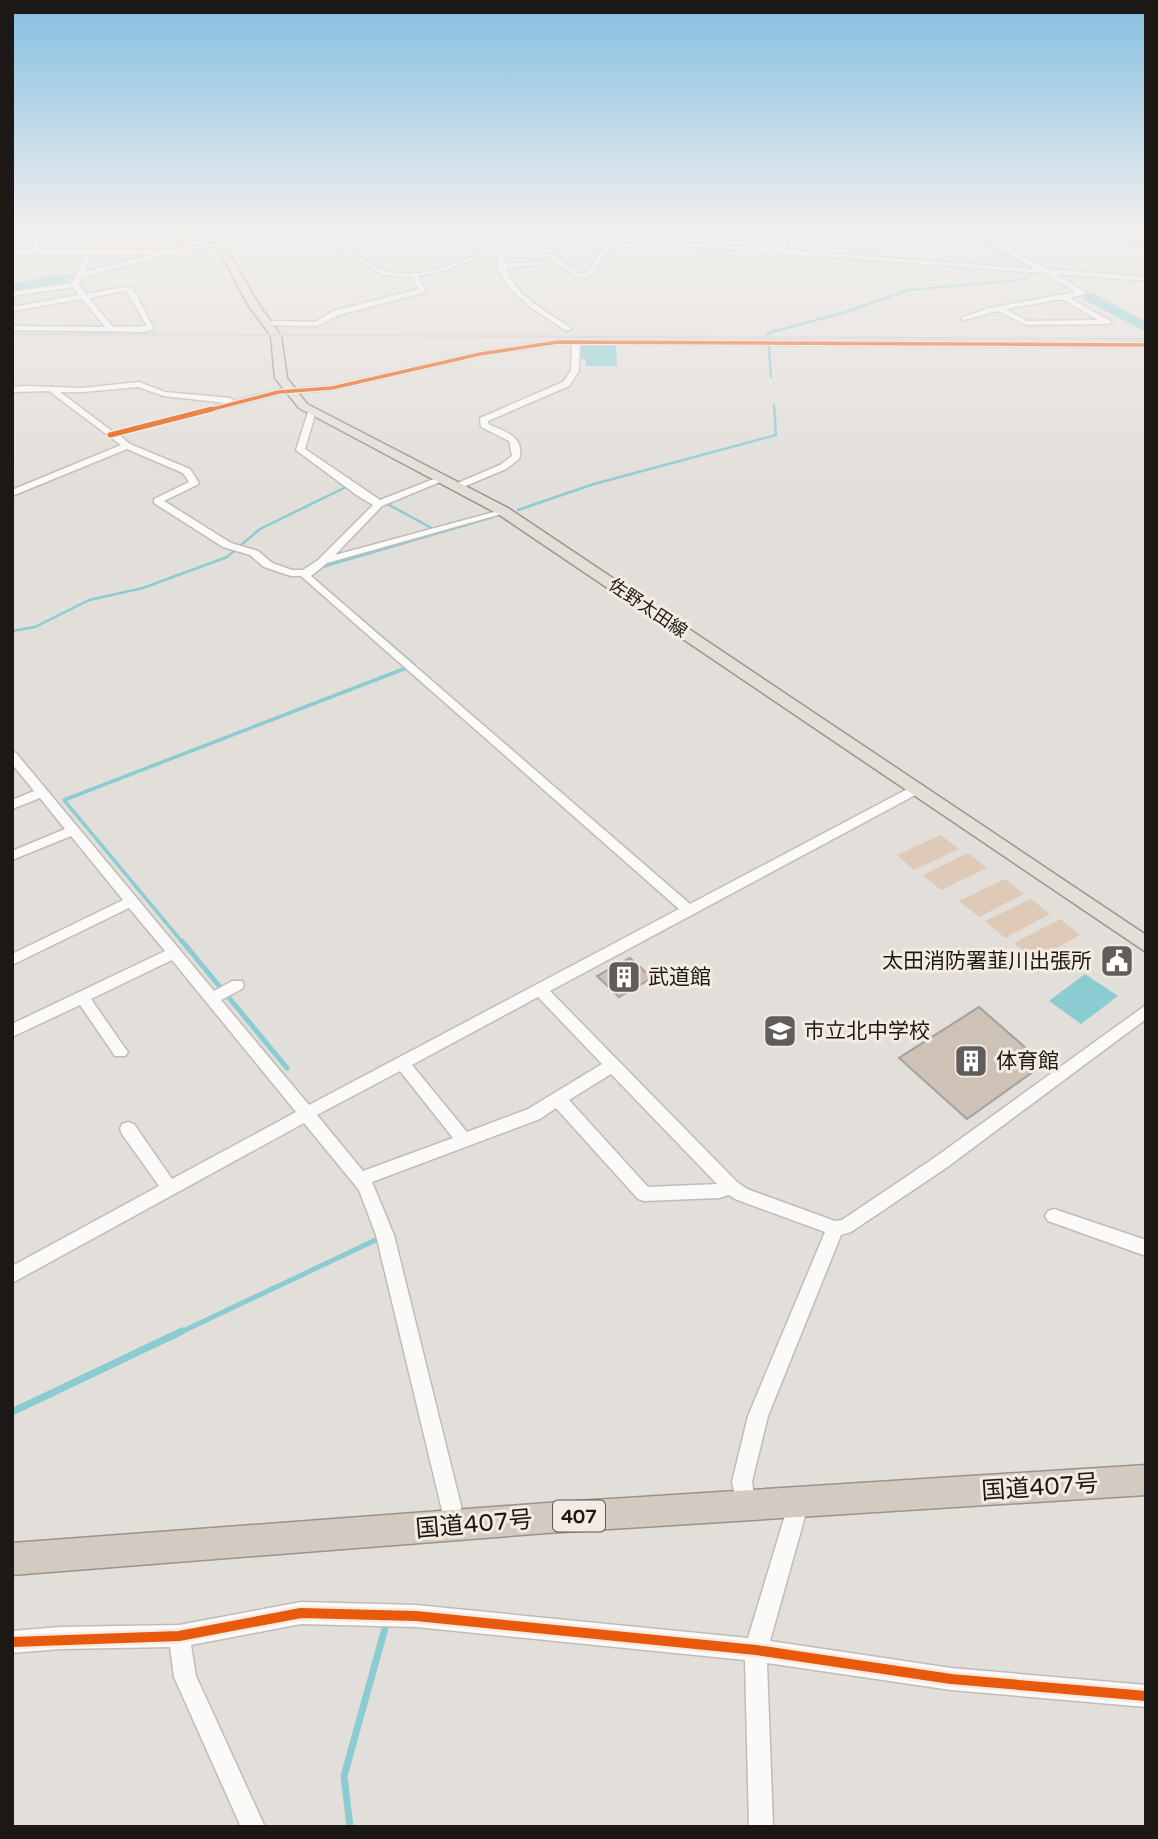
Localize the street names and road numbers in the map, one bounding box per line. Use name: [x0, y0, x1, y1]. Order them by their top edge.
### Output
street label: 佐野太田線: [605, 574, 691, 642]
street label: 国道407号: [981, 1469, 1100, 1506]
road number: 407: [553, 1500, 605, 1532]
street label: 国道407号: [414, 1505, 534, 1544]

